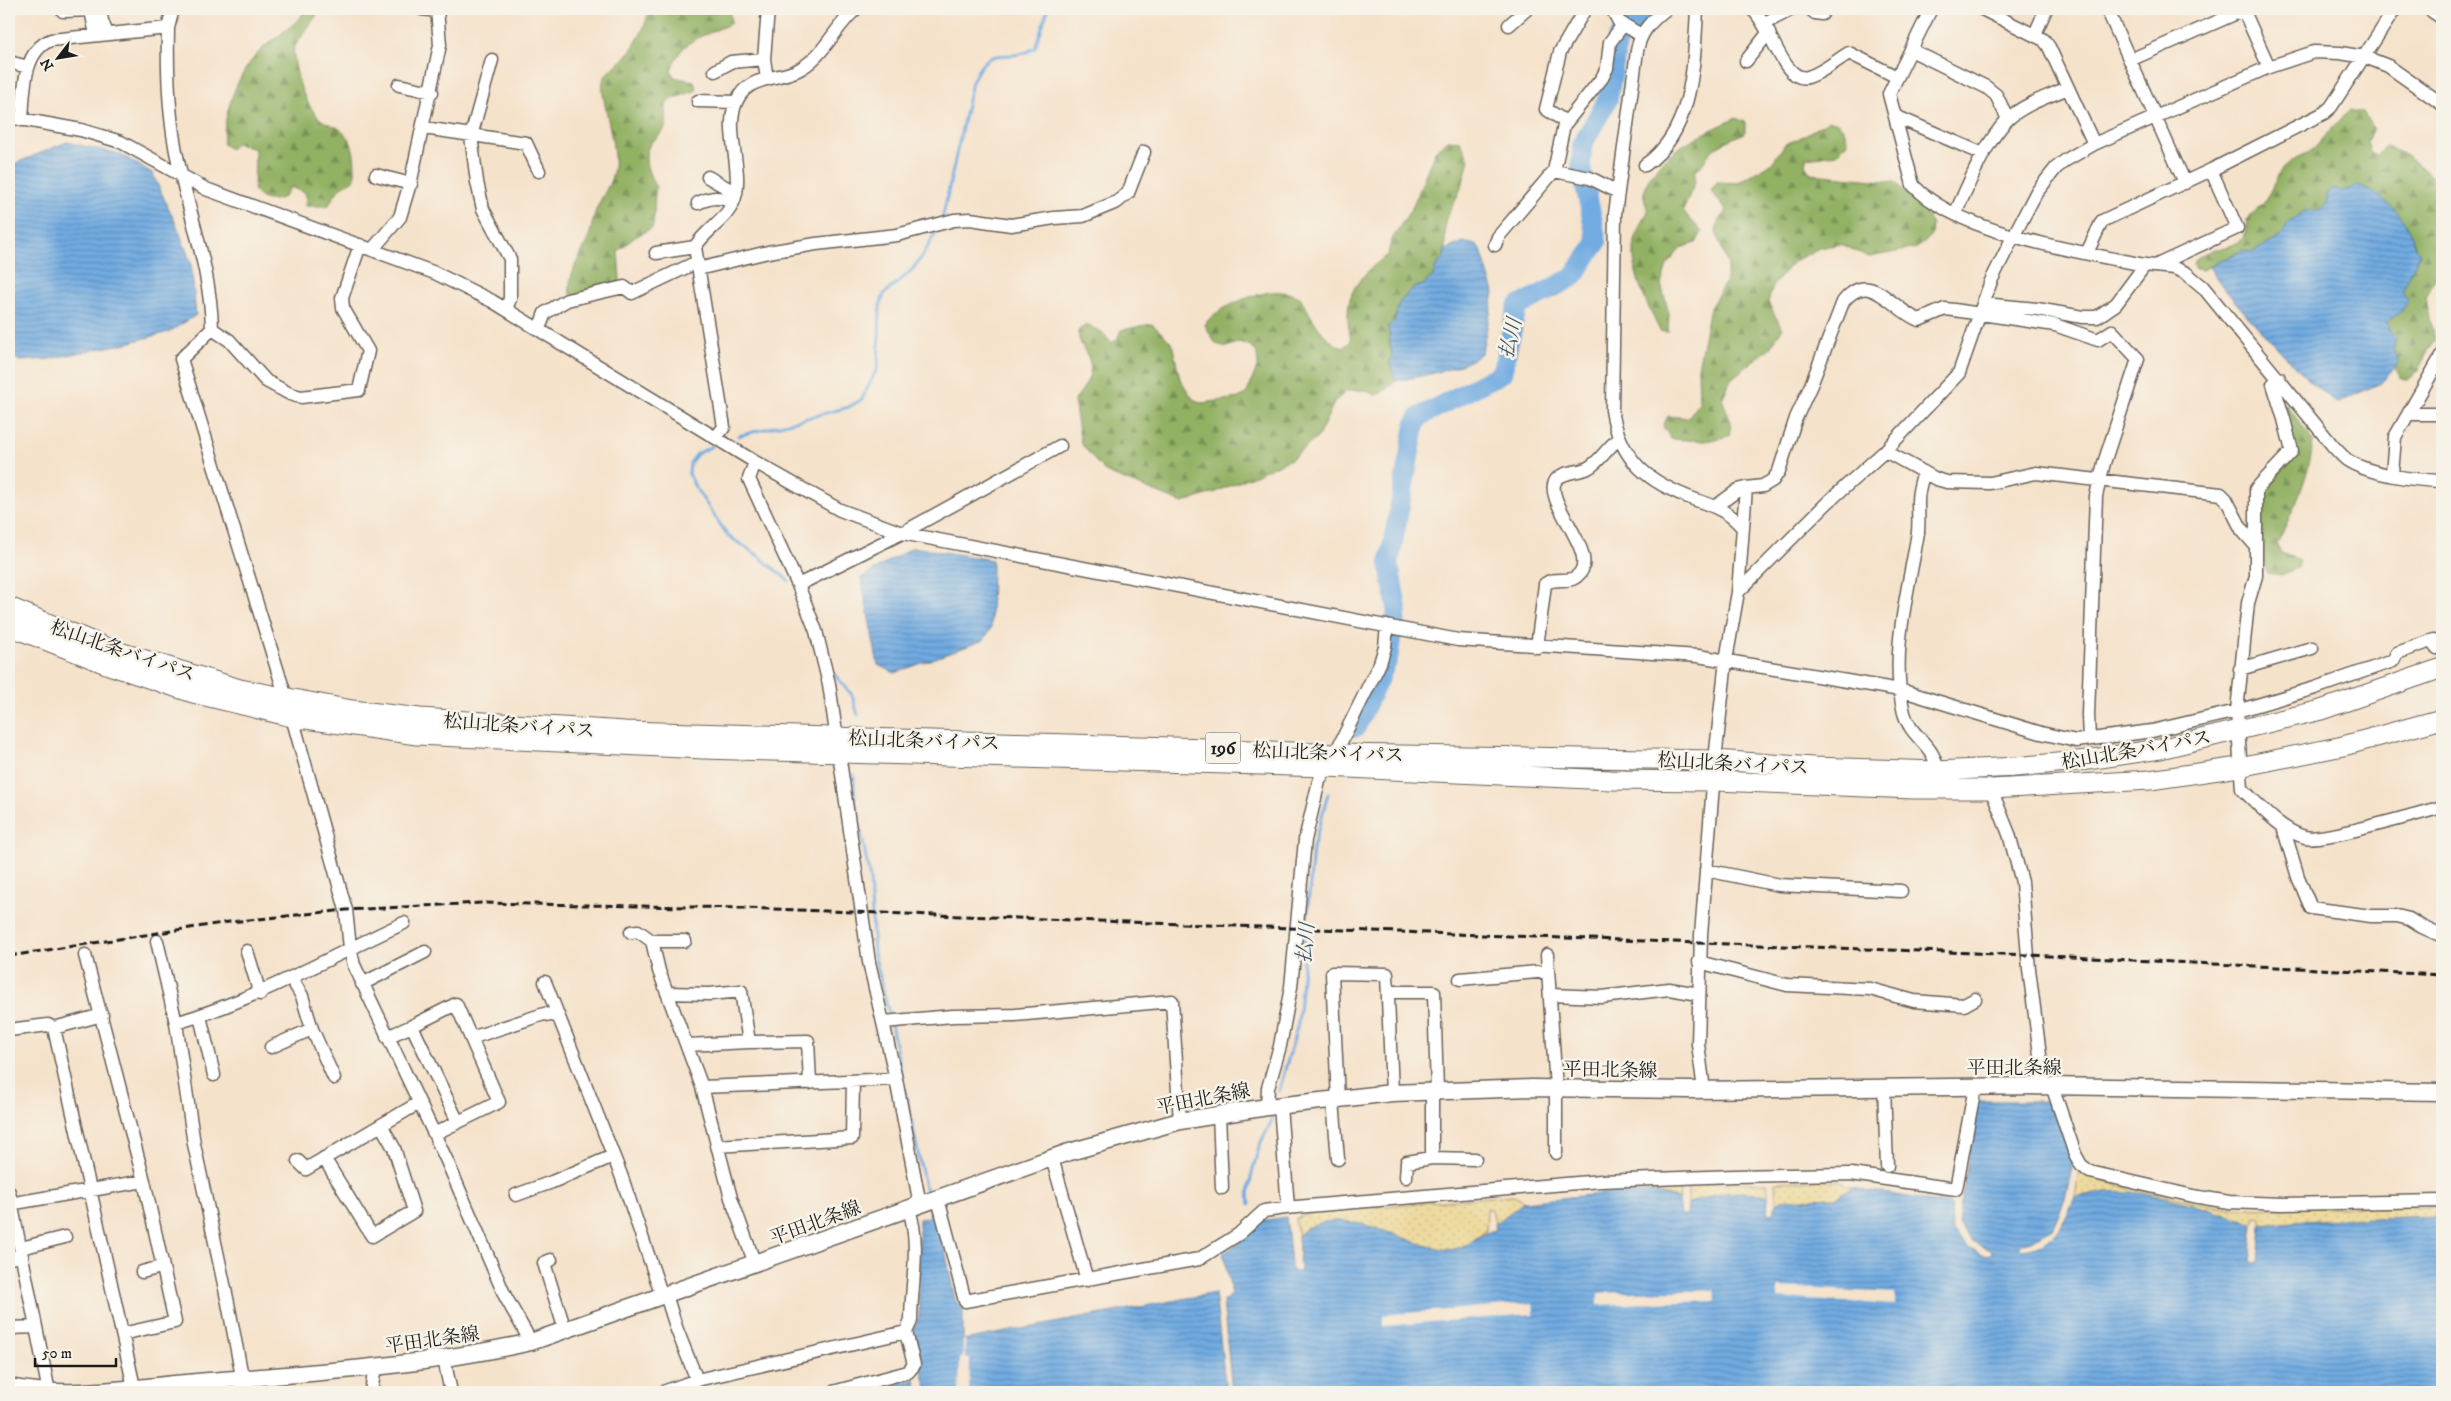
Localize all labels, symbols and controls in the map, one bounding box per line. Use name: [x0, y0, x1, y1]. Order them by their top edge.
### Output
north arrow: [32, 32, 82, 82]
text: N: [37, 54, 58, 74]
water label: 払川: [1495, 314, 1529, 361]
street label: 松山北条バイパス: [47, 616, 198, 687]
street label: 松山北条バイパス: [442, 710, 595, 743]
street label: 松山北条バイパス: [2060, 726, 2213, 775]
street label: 松山北条バイパス: [848, 727, 1000, 756]
road number: 196: [1206, 732, 1240, 764]
street label: 松山北条バイパス: [1252, 739, 1404, 768]
street label: 松山北条バイパス: [1657, 749, 1809, 780]
water label: 払川: [1292, 920, 1321, 964]
street label: 平田北条線: [1966, 1057, 2062, 1080]
street label: 平田北条線: [1562, 1058, 1658, 1083]
street label: 平田北条線: [1154, 1079, 1252, 1120]
street label: 平田北条線: [767, 1196, 864, 1250]
street label: 平田北条線: [384, 1322, 481, 1358]
scale bar: [35, 1336, 116, 1368]
text: 50 m: [42, 1344, 72, 1363]

